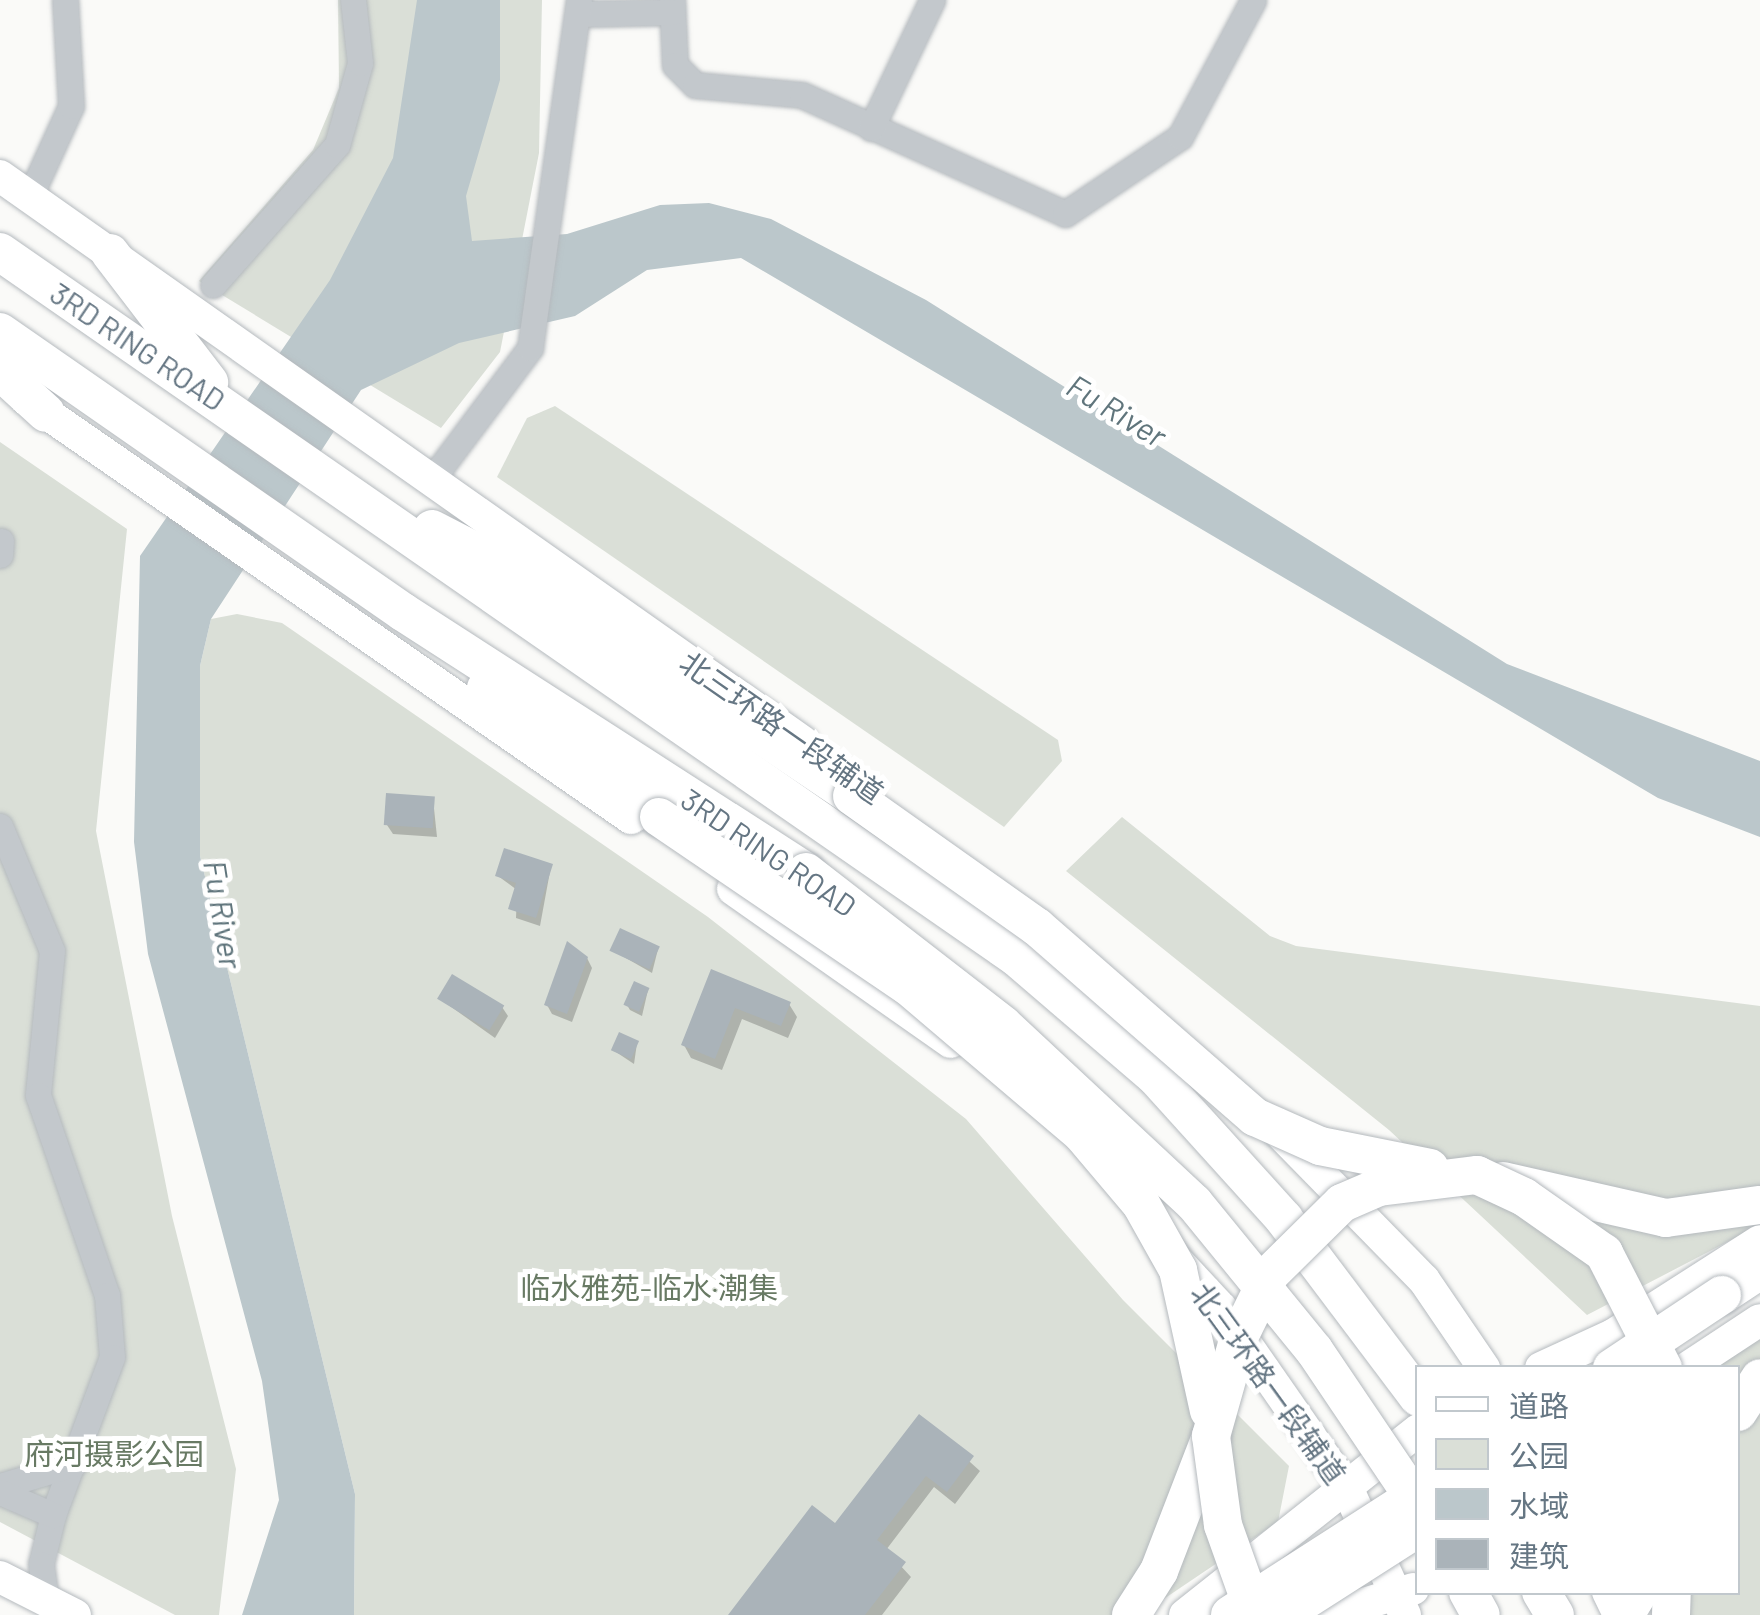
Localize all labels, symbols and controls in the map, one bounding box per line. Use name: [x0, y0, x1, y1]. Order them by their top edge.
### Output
street label: 3RD RING ROAD: [44, 274, 232, 418]
water label: Fu River: [1060, 365, 1174, 455]
street label: 北三环路一段辅道: [673, 643, 891, 811]
street label: 3RD RING ROAD: [675, 780, 863, 924]
water label: Fu River: [197, 857, 251, 971]
park label: 临水雅苑-临水·潮集: [520, 1269, 778, 1305]
street label: 北三环路一段辅道: [1184, 1275, 1354, 1491]
legend: [1415, 1365, 1740, 1595]
text: 道路: [1509, 1387, 1569, 1423]
park label: 府河摄影公园: [24, 1435, 204, 1471]
text: 公园: [1509, 1437, 1569, 1473]
text: 水域: [1509, 1487, 1569, 1523]
text: 建筑: [1509, 1537, 1569, 1573]

